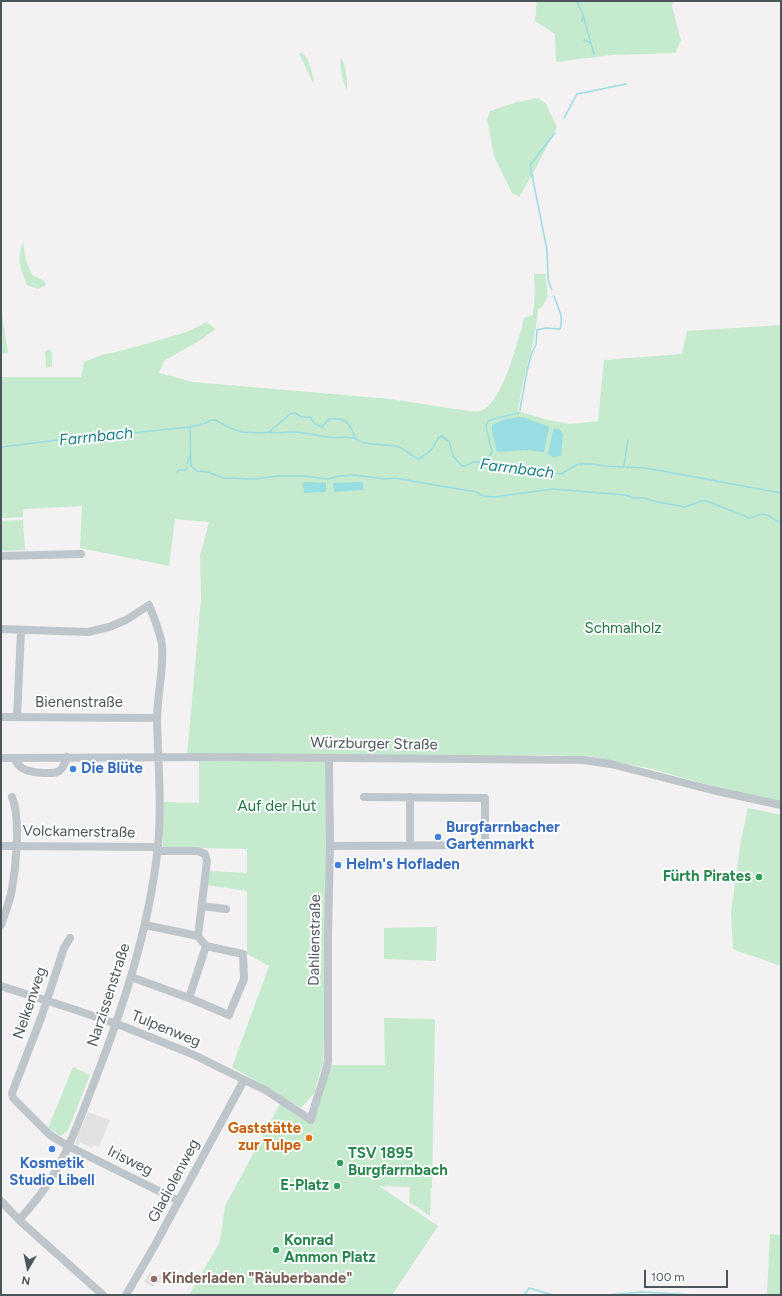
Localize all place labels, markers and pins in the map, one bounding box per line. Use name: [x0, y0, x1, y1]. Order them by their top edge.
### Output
place label: Die Blüte: [81, 760, 143, 778]
marker: Die Blüte: [68, 764, 78, 774]
place label: Burgfarrnbacher Gartenmarkt: [446, 819, 560, 854]
marker: Burgfarrnbacher Gartenmarkt: [433, 832, 443, 842]
place label: Helm's Hofladen: [346, 856, 460, 874]
marker: Helm's Hofladen: [333, 860, 343, 870]
place label: Fürth Pirates: [663, 868, 751, 886]
marker: Fürth Pirates: [754, 872, 764, 882]
place label: Gaststätte zur Tulpe: [228, 1120, 301, 1155]
marker: Gaststätte zur Tulpe: [304, 1133, 314, 1143]
marker: Kosmetik Studio Libell: [47, 1144, 57, 1154]
place label: TSV 1895 Burgfarrnbach: [348, 1145, 448, 1180]
place label: Kosmetik Studio Libell: [9, 1155, 95, 1190]
marker: TSV 1895 Burgfarrnbach: [335, 1158, 345, 1168]
place label: E-Platz: [280, 1177, 329, 1195]
marker: E-Platz: [332, 1181, 342, 1191]
place label: Konrad Ammon Platz: [284, 1232, 376, 1267]
marker: Konrad Ammon Platz: [271, 1245, 281, 1255]
place label: Kinderladen "Räuberbande": [162, 1270, 352, 1288]
marker: Kinderladen "Räuberbande": [149, 1274, 159, 1284]

